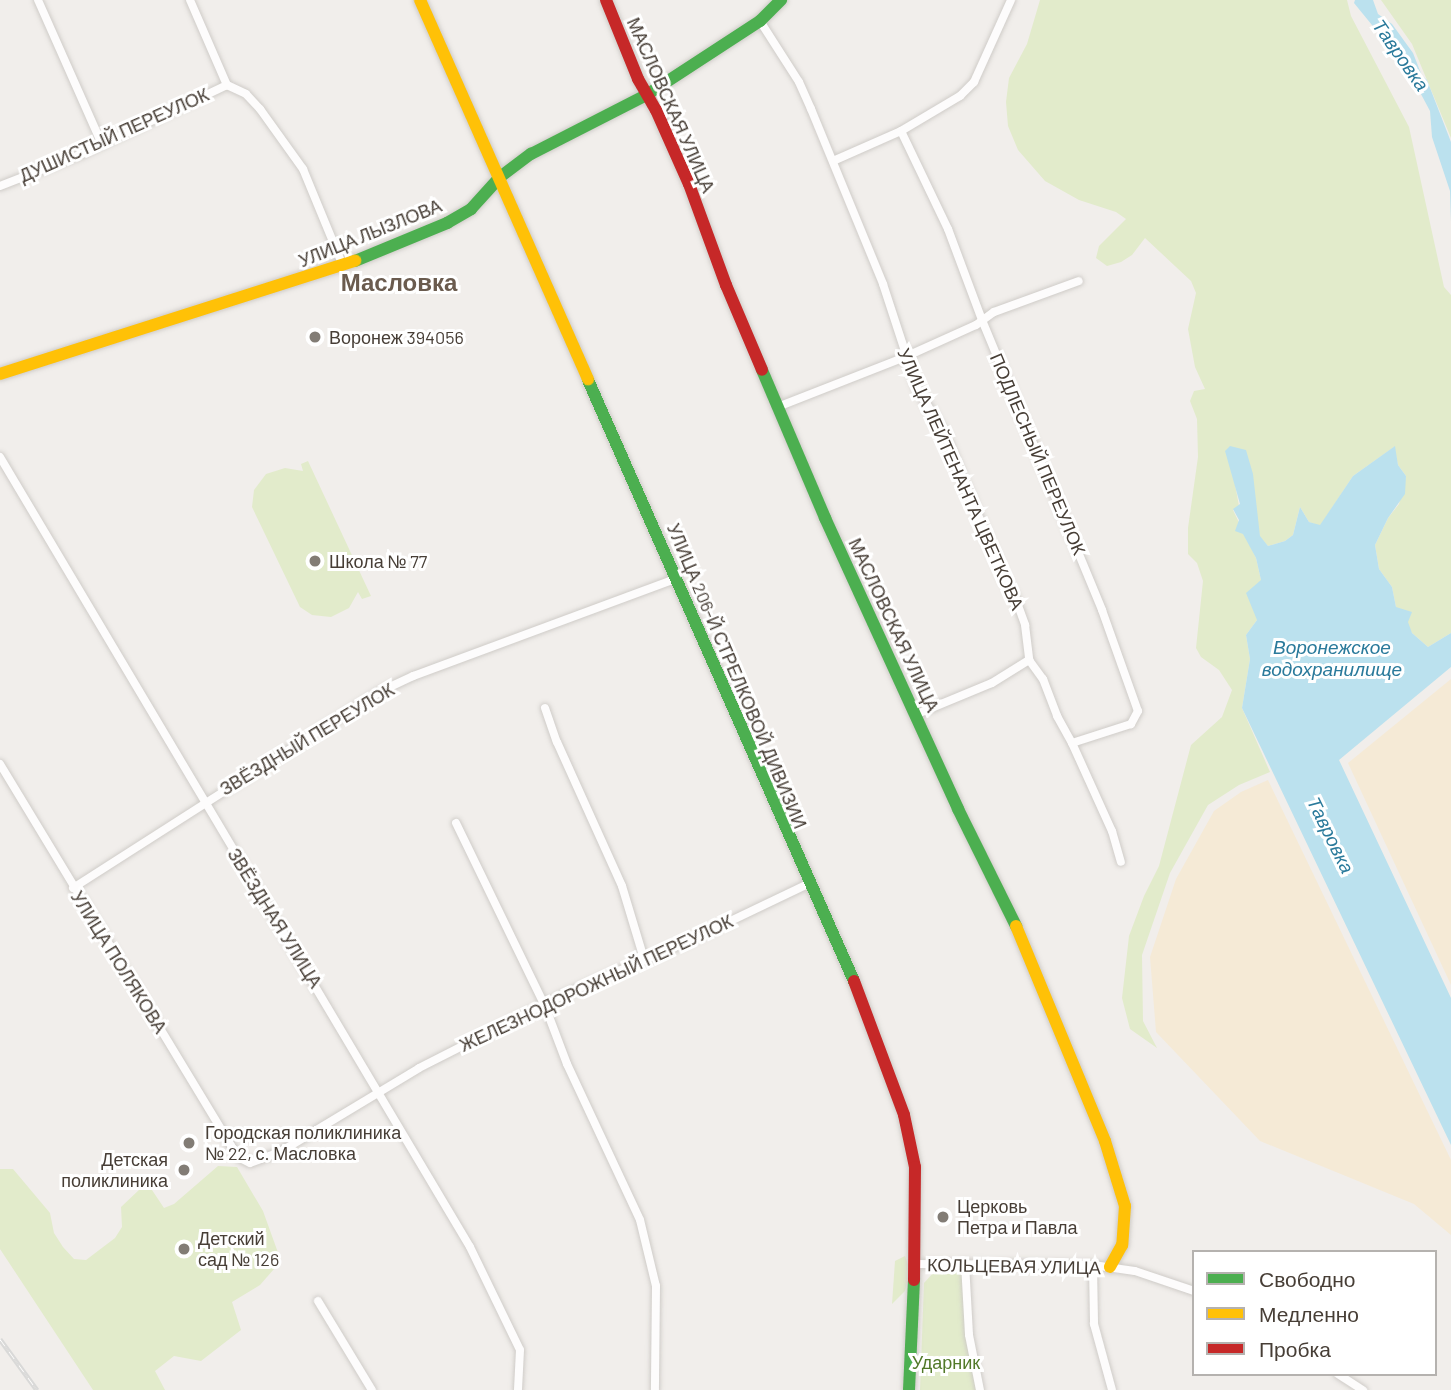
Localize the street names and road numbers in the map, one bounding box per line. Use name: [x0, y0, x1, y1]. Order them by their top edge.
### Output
street label: МАСЛОВСКАЯ УЛИЦА: [623, 14, 719, 196]
street label: ДУШИСТЫЙ ПЕРЕУЛОК: [16, 83, 212, 187]
street label: УЛИЦА ЛЫЗЛОВА: [295, 194, 445, 272]
street label: УЛИЦА ЛЕЙТЕНАНТА ЦВЕТКОВА: [893, 345, 1029, 613]
street label: ПОДЛЕСНЫЙ ПЕРЕУЛОК: [986, 350, 1090, 558]
street label: УЛИЦА 206-Й СТРЕЛКОВОЙ ДИВИЗИИ: [663, 520, 811, 832]
street label: МАСЛОВСКАЯ УЛИЦА: [844, 535, 944, 715]
street label: ЗВЁЗДНЫЙ ПЕРЕУЛОК: [216, 678, 398, 800]
street label: ЗВЁЗДНАЯ УЛИЦА: [223, 844, 327, 992]
street label: УЛИЦА ПОЛЯКОВА: [66, 887, 172, 1037]
street label: ЖЕЛЕЗНОДОРОЖНЫЙ ПЕРЕУЛОК: [456, 910, 736, 1056]
street label: КОЛЬЦЕВАЯ УЛИЦА: [927, 1254, 1101, 1278]

